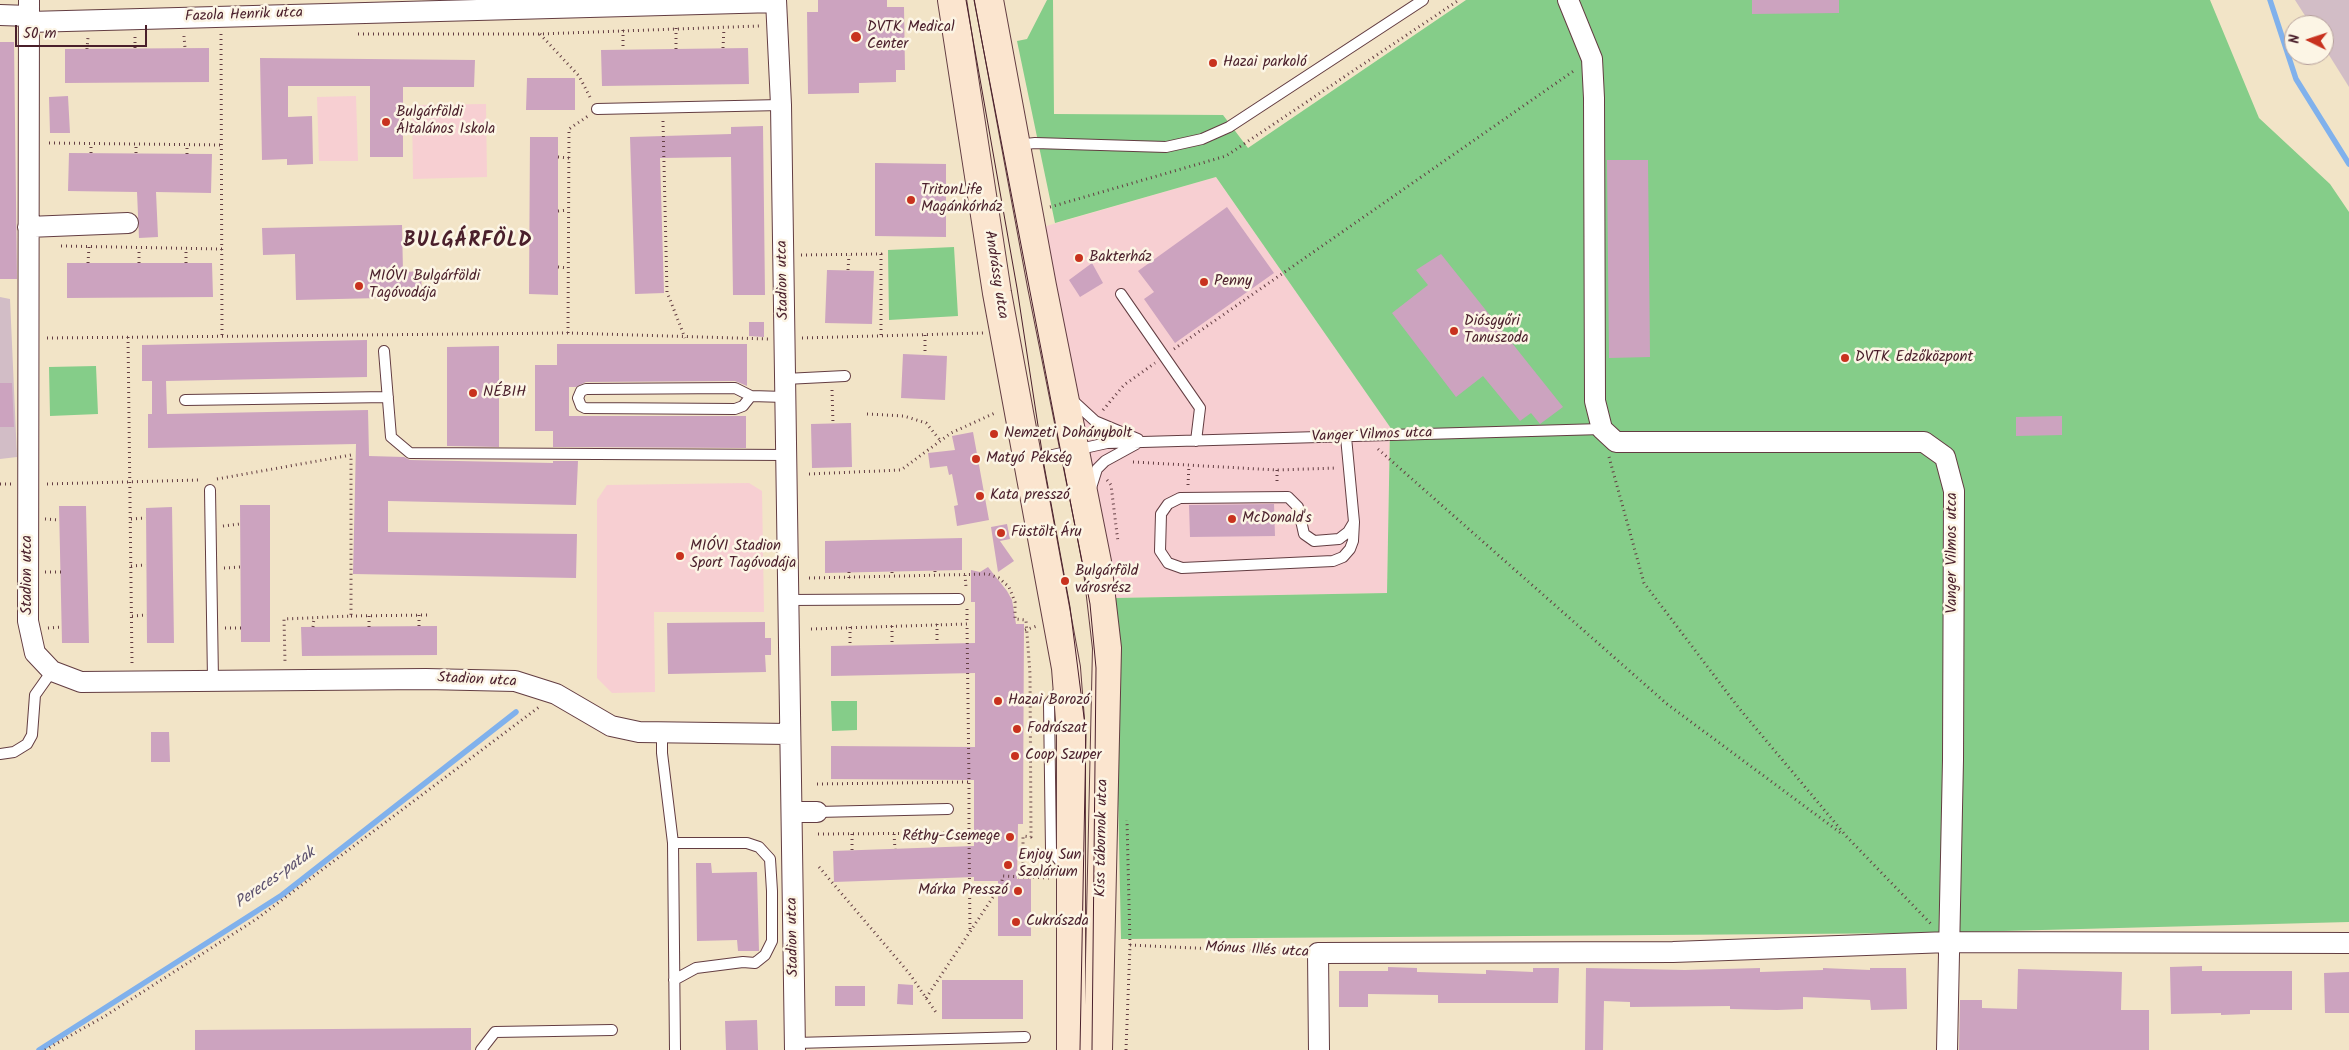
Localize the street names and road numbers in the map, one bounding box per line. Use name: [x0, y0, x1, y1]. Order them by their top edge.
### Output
street label: Fazola Henrik utca: [185, 5, 303, 27]
street label: Andrássy utca: [979, 230, 1011, 320]
street label: Stadion utca: [774, 240, 794, 320]
street label: Vanger Vilmos utca: [1311, 425, 1433, 447]
street label: Vanger Vilmos utca: [1944, 493, 1962, 613]
street label: Stadion utca: [19, 535, 37, 615]
street label: Stadion utca: [437, 670, 517, 692]
street label: Kiss tábornok utca: [1093, 779, 1113, 897]
street label: Stadion utca: [784, 897, 804, 977]
street label: Mónus Illés utca: [1205, 939, 1309, 963]

